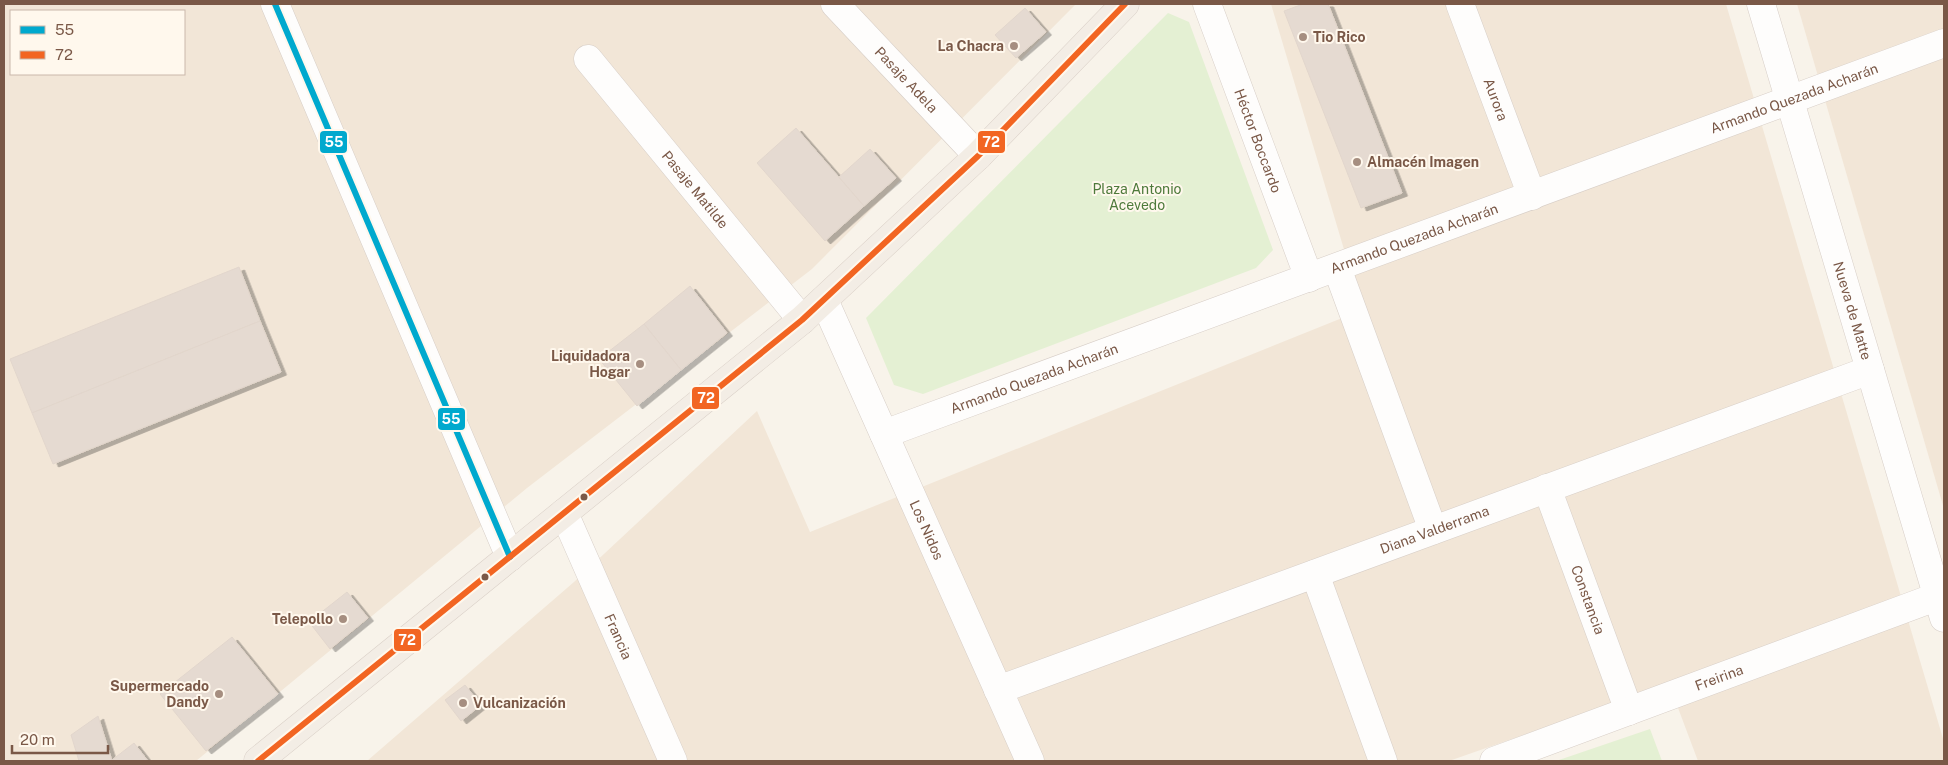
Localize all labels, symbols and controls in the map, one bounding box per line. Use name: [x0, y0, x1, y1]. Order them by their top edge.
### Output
legend: [10, 10, 185, 75]
text: 55: [55, 21, 74, 38]
place label: Tio Rico: [1313, 29, 1366, 45]
marker: Tio Rico: [1297, 31, 1309, 43]
place label: La Chacra: [938, 38, 1004, 54]
marker: La Chacra: [1008, 40, 1020, 52]
street label: Pasaje Adela: [872, 44, 941, 116]
text: 72: [55, 46, 73, 63]
street label: Armando Quezada Acharán: [1708, 60, 1880, 137]
street label: Aurora: [1481, 76, 1511, 123]
street label: Héctor Boccardo: [1231, 87, 1285, 195]
line badge: 55: [319, 130, 348, 154]
line badge: 72: [977, 130, 1006, 154]
text: 55: [325, 134, 343, 150]
text: 72: [982, 134, 1000, 150]
street label: Pasaje Matilde: [659, 148, 732, 232]
place label: Almacén Imagen: [1367, 154, 1479, 170]
marker: Almacén Imagen: [1351, 156, 1363, 168]
park label: Plaza Antonio Acevedo: [1092, 181, 1182, 213]
street label: Armando Quezada Acharán: [1328, 200, 1500, 277]
street label: Nueva de Matte: [1830, 260, 1875, 362]
street label: Armando Quezada Acharán: [948, 340, 1120, 417]
place label: Liquidadora Hogar: [551, 348, 630, 380]
marker: Liquidadora Hogar: [634, 358, 646, 370]
line badge: 72: [691, 386, 720, 410]
text: 72: [697, 390, 715, 406]
line badge: 55: [437, 407, 466, 431]
text: 55: [442, 411, 460, 427]
unlabelled marker: [579, 492, 589, 502]
street label: Los Nidos: [907, 498, 947, 562]
street label: Diana Valderrama: [1378, 503, 1491, 557]
street label: Constancia: [1568, 563, 1608, 636]
unlabelled marker: [480, 572, 490, 582]
place label: Telepollo: [272, 611, 333, 627]
street label: Francia: [601, 611, 635, 662]
marker: Telepollo: [337, 613, 349, 625]
line badge: 72: [393, 628, 422, 652]
text: 72: [398, 632, 416, 648]
street label: Freirina: [1693, 661, 1745, 694]
place label: Supermercado Dandy: [110, 678, 209, 710]
marker: Supermercado Dandy: [213, 688, 225, 700]
place label: Vulcanización: [473, 695, 566, 711]
marker: Vulcanización: [457, 697, 469, 709]
scale bar: [12, 722, 109, 754]
text: 20 m: [20, 731, 55, 748]

